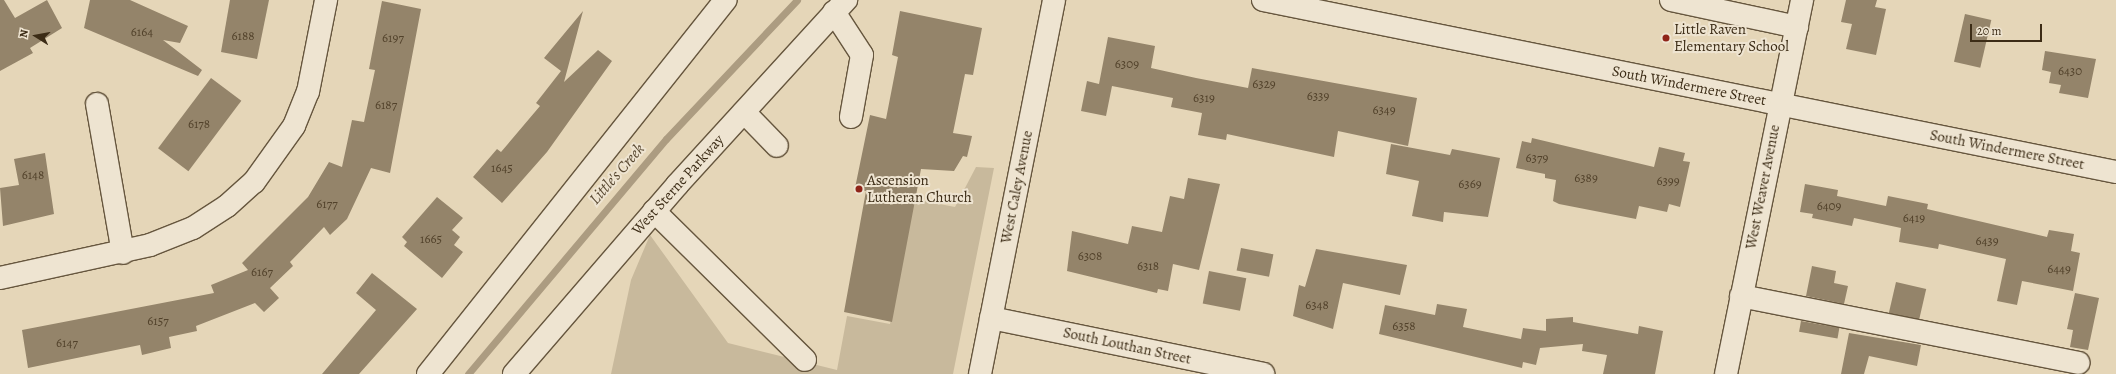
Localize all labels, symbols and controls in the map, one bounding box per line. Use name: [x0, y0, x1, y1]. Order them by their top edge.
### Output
north arrow: [16, 16, 56, 56]
scale bar: [1972, 16, 2044, 42]
place label: Little Raven Elementary School: [1674, 20, 1789, 55]
text: 20 m: [1977, 23, 2001, 39]
house number: 6164: [131, 24, 153, 40]
text: N: [16, 28, 32, 39]
house number: 6188: [231, 28, 255, 44]
house number: 6197: [382, 30, 404, 46]
marker: Little Raven Elementary School: [1661, 33, 1671, 43]
house number: 6309: [1115, 56, 1139, 72]
street label: South Windermere Street: [1610, 62, 1768, 110]
house number: 6430: [2058, 63, 2082, 79]
house number: 6329: [1252, 76, 1276, 92]
house number: 6339: [1307, 88, 1329, 104]
house number: 6319: [1193, 90, 1215, 106]
house number: 6187: [375, 97, 397, 113]
house number: 6349: [1372, 102, 1396, 118]
house number: 6178: [188, 116, 210, 132]
street label: West Weaver Avenue: [1742, 123, 1784, 251]
street label: South Windermere Street: [1928, 126, 2086, 174]
street label: West Caley Avenue: [997, 129, 1037, 245]
street label: West Sterne Parkway: [628, 131, 728, 239]
water label: Little's Creek: [585, 140, 649, 208]
house number: 6379: [1526, 150, 1548, 166]
house number: 1645: [491, 160, 513, 176]
house number: 6148: [22, 167, 44, 183]
house number: 6389: [1574, 170, 1598, 186]
place label: Ascension Lutheran Church: [867, 171, 972, 206]
house number: 6399: [1656, 173, 1680, 189]
house number: 6369: [1458, 176, 1482, 192]
marker: Ascension Lutheran Church: [854, 184, 864, 194]
house number: 6177: [316, 196, 338, 212]
house number: 6409: [1817, 198, 1841, 214]
house number: 6419: [1903, 210, 1925, 226]
house number: 1665: [420, 231, 442, 247]
house number: 6439: [1975, 233, 1999, 249]
house number: 6308: [1078, 248, 1102, 264]
house number: 6318: [1137, 258, 1159, 274]
house number: 6449: [2047, 261, 2071, 277]
house number: 6167: [251, 264, 273, 280]
house number: 6348: [1305, 297, 1329, 313]
house number: 6157: [147, 313, 169, 329]
house number: 6358: [1392, 318, 1416, 334]
street label: South Louthan Street: [1061, 324, 1193, 368]
house number: 6147: [56, 335, 78, 351]

